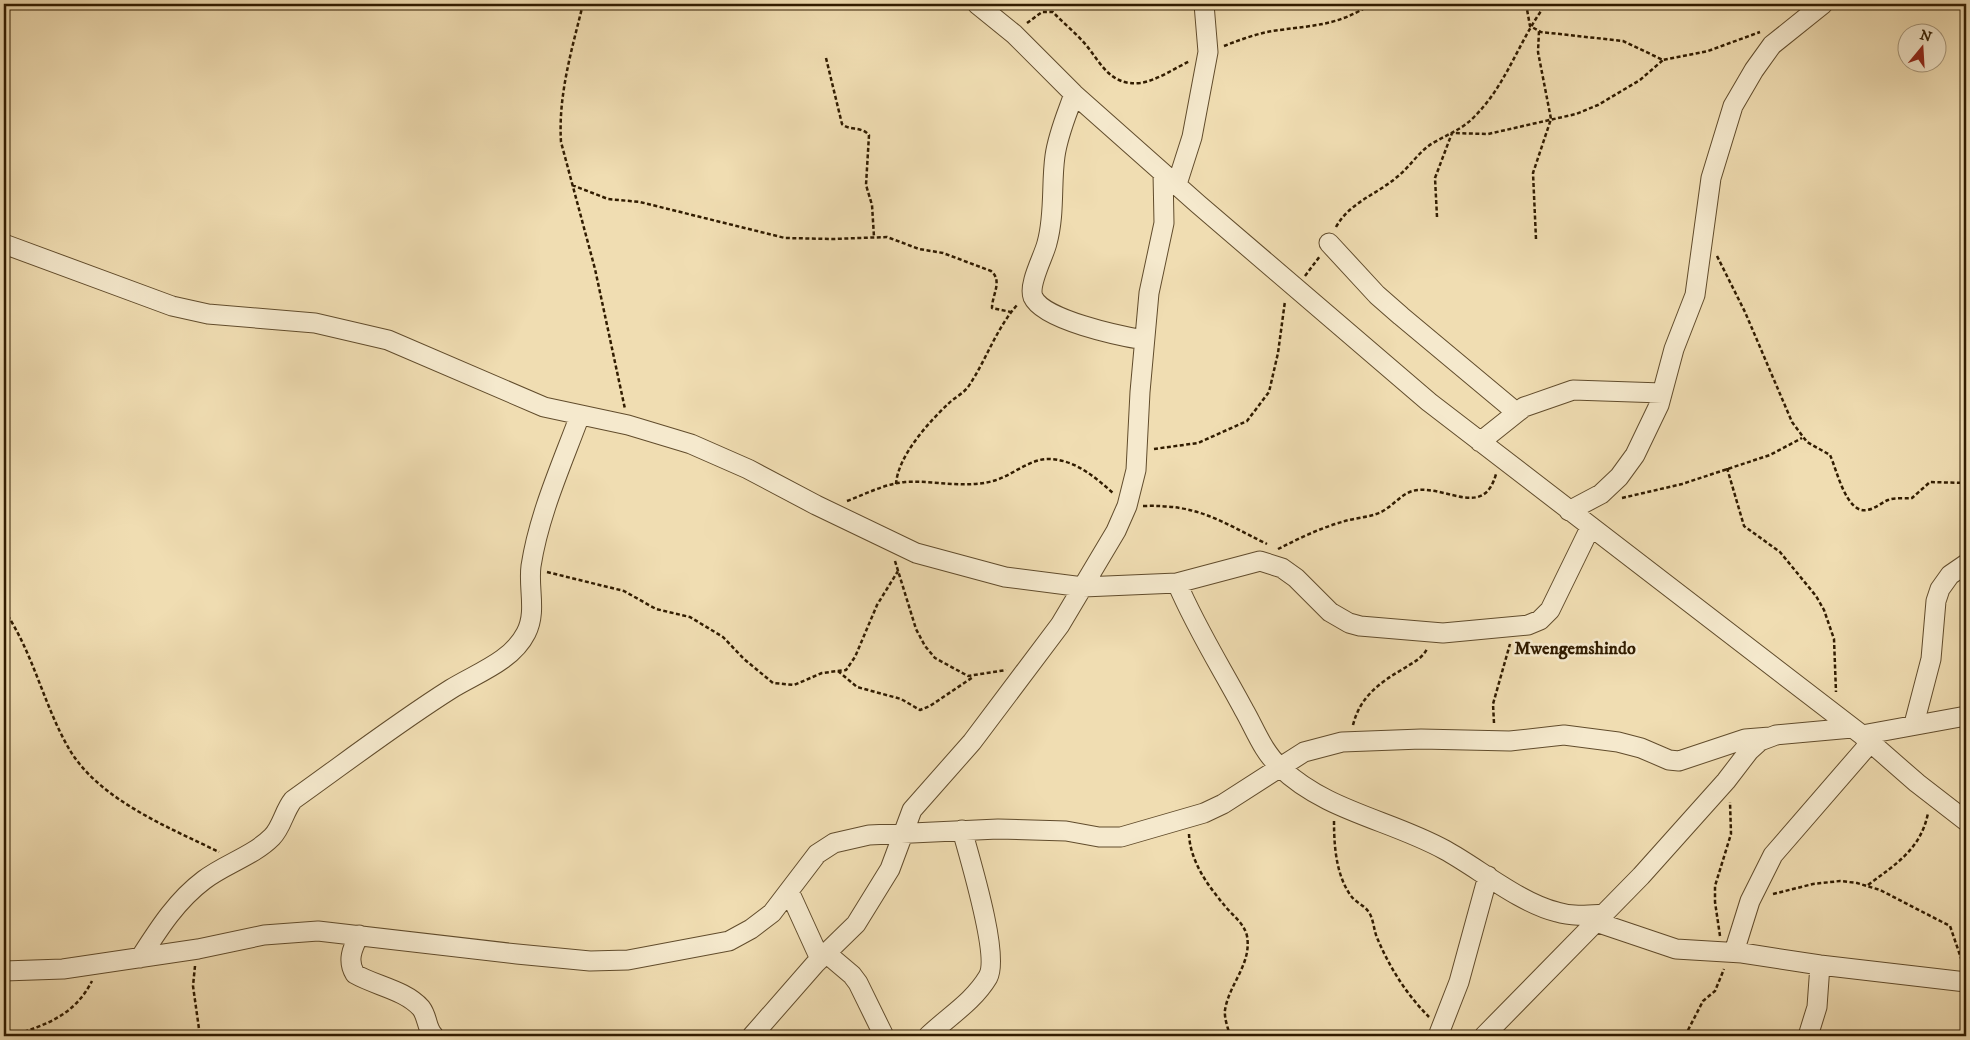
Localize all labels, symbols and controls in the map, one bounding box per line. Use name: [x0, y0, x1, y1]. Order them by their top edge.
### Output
north arrow: [1898, 22, 1948, 72]
text: N: [1917, 26, 1934, 47]
district label: Mwengemshindo: [1514, 638, 1636, 660]

